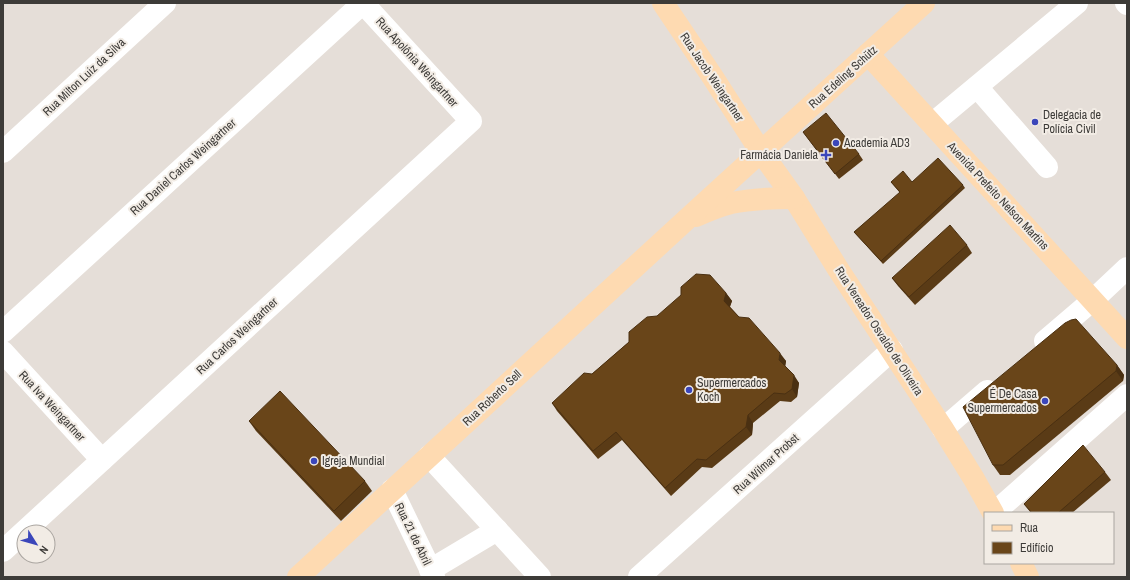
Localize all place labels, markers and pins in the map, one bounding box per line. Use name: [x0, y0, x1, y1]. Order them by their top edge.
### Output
place label: Delegacia de Polícia Civil: [1043, 107, 1101, 137]
marker: Delegacia de Polícia Civil: [1030, 117, 1040, 127]
place label: Academia AD3: [843, 135, 910, 151]
marker: Academia AD3: [831, 138, 841, 148]
place label: Farmácia Daniela: [740, 147, 819, 163]
marker: Farmácia Daniela: [821, 150, 831, 160]
place label: Supermercados Koch: [697, 375, 767, 405]
marker: Supermercados Koch: [684, 385, 694, 395]
place label: É De Casa Supermercados: [968, 386, 1038, 416]
marker: É De Casa Supermercados: [1040, 396, 1050, 406]
place label: Igreja Mundial: [322, 453, 384, 469]
marker: Igreja Mundial: [309, 456, 319, 466]

